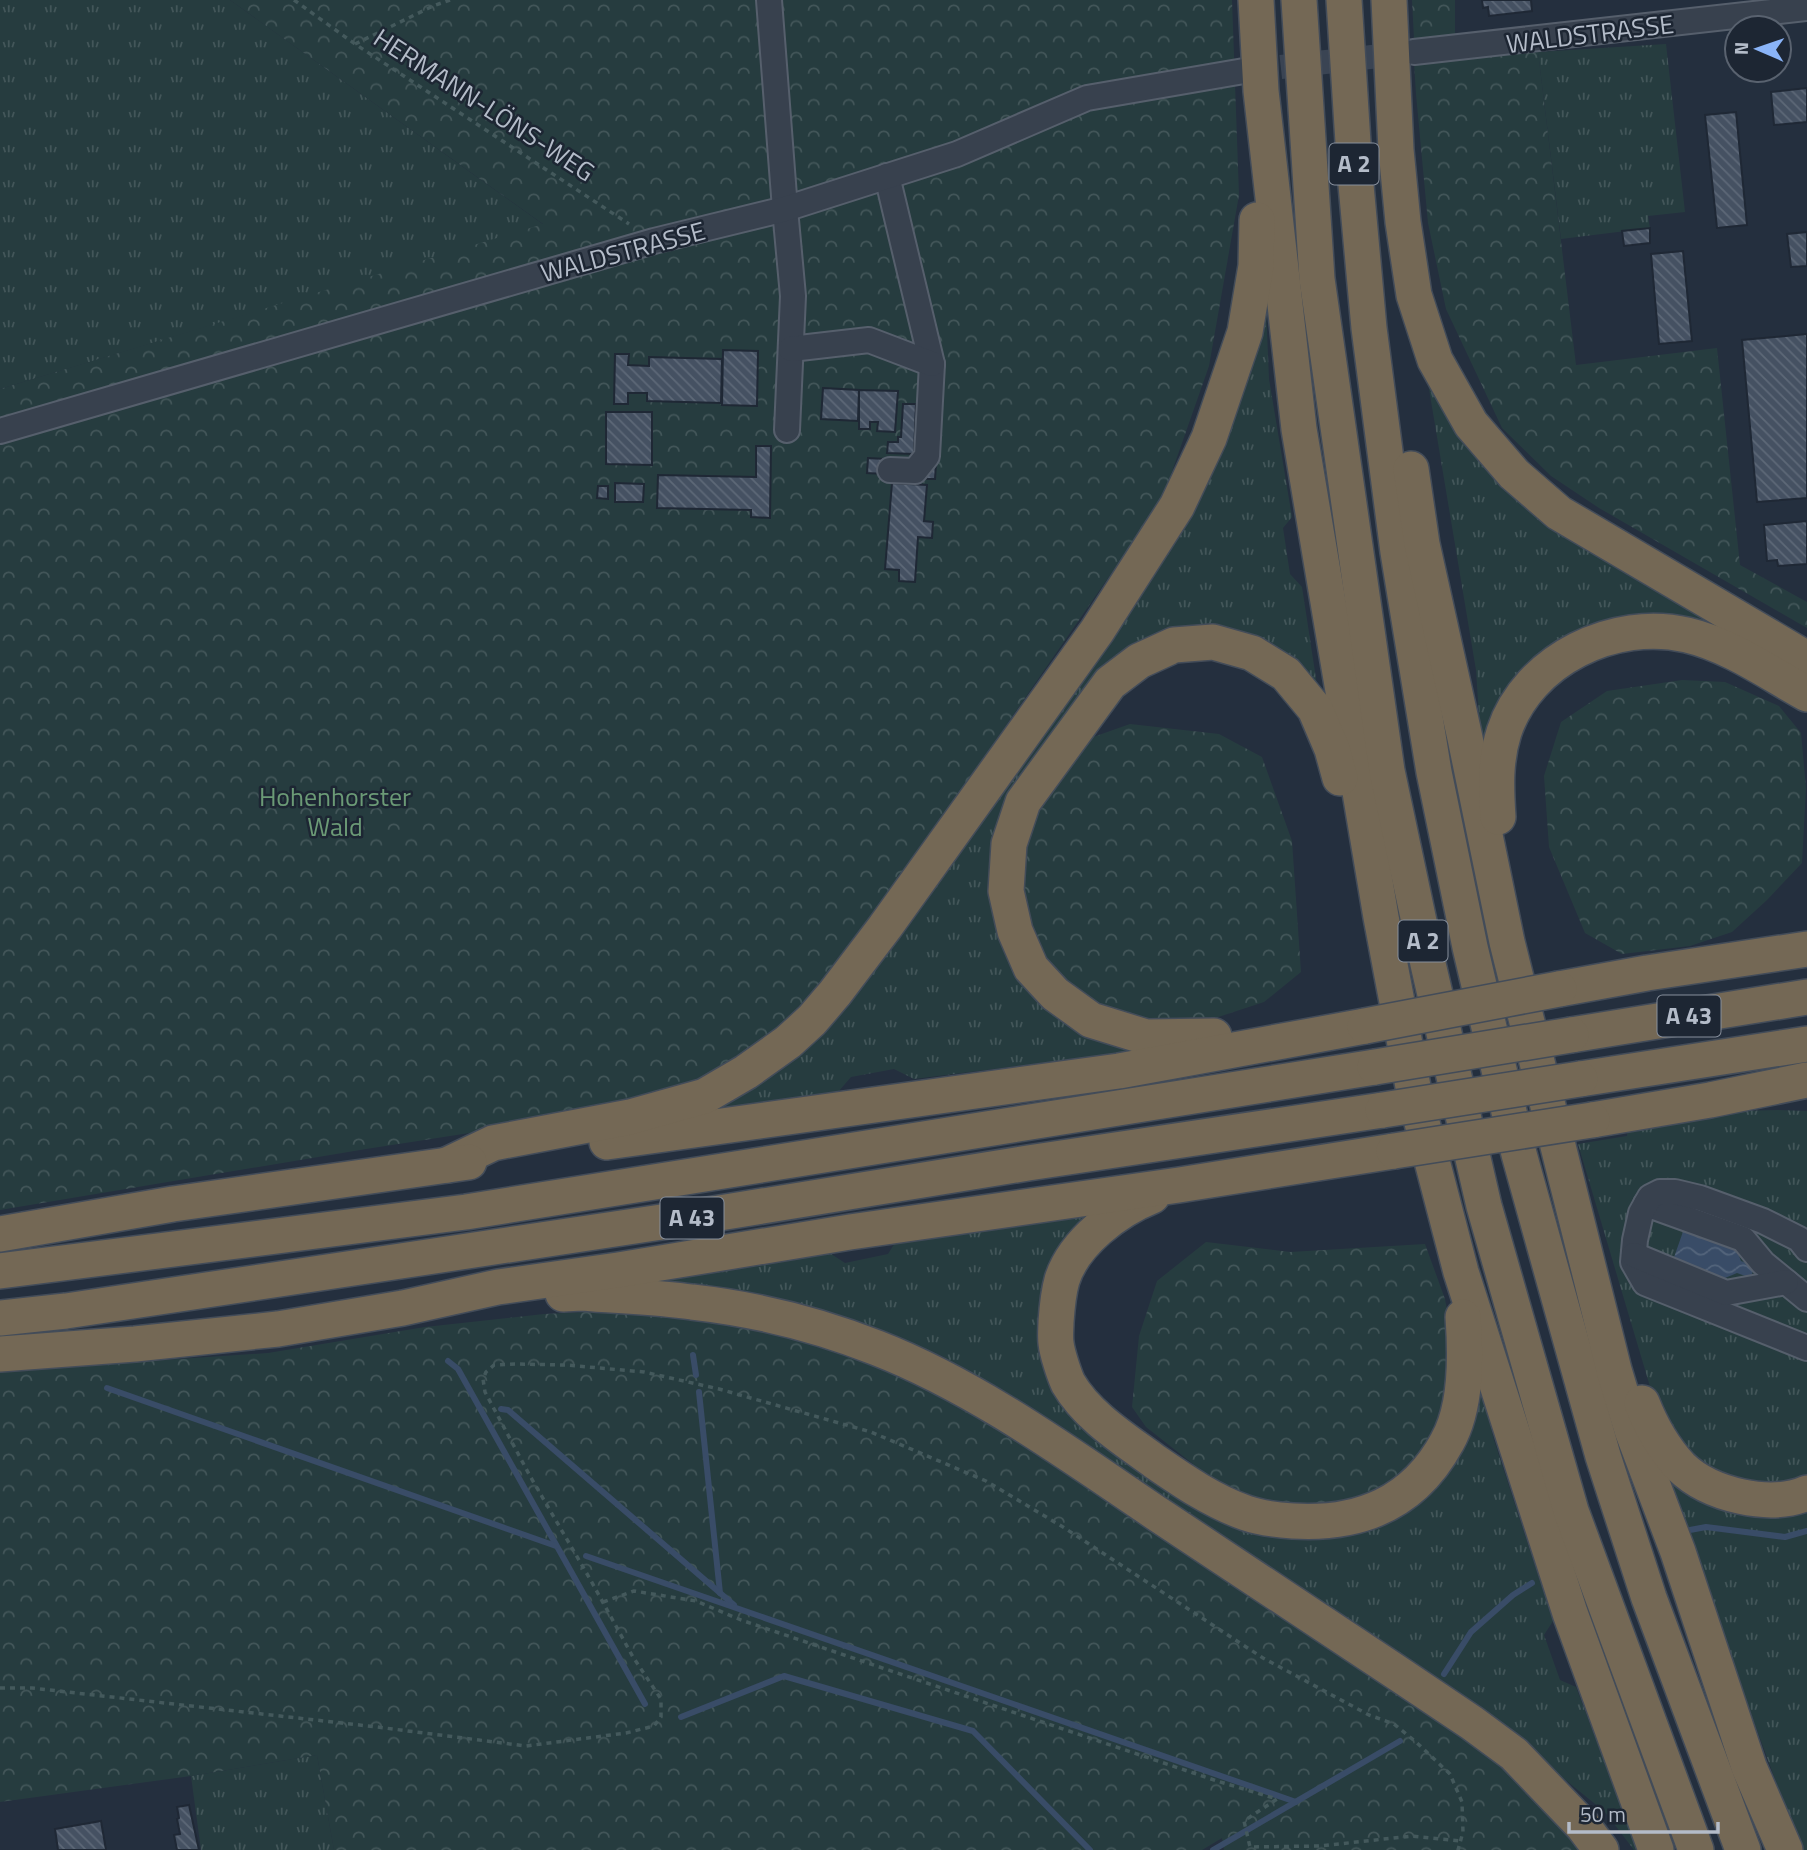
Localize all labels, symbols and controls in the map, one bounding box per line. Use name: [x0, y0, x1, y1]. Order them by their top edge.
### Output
street label: WALDSTRASSE: [1504, 4, 1676, 63]
north arrow: [1723, 14, 1793, 84]
street label: HERMANN-LÖNS-WEG: [366, 18, 603, 191]
text: N: [1726, 41, 1755, 55]
road number: A 2: [1330, 144, 1378, 184]
street label: WALDSTRASSE: [536, 211, 709, 292]
park label: Hohenhorster Wald: [259, 777, 411, 846]
road number: A 2: [1398, 920, 1448, 961]
road number: A 43: [1658, 996, 1720, 1036]
road number: A 43: [660, 1198, 724, 1238]
scale bar: [1569, 1790, 1718, 1834]
text: 50 m: [1580, 1798, 1626, 1830]

